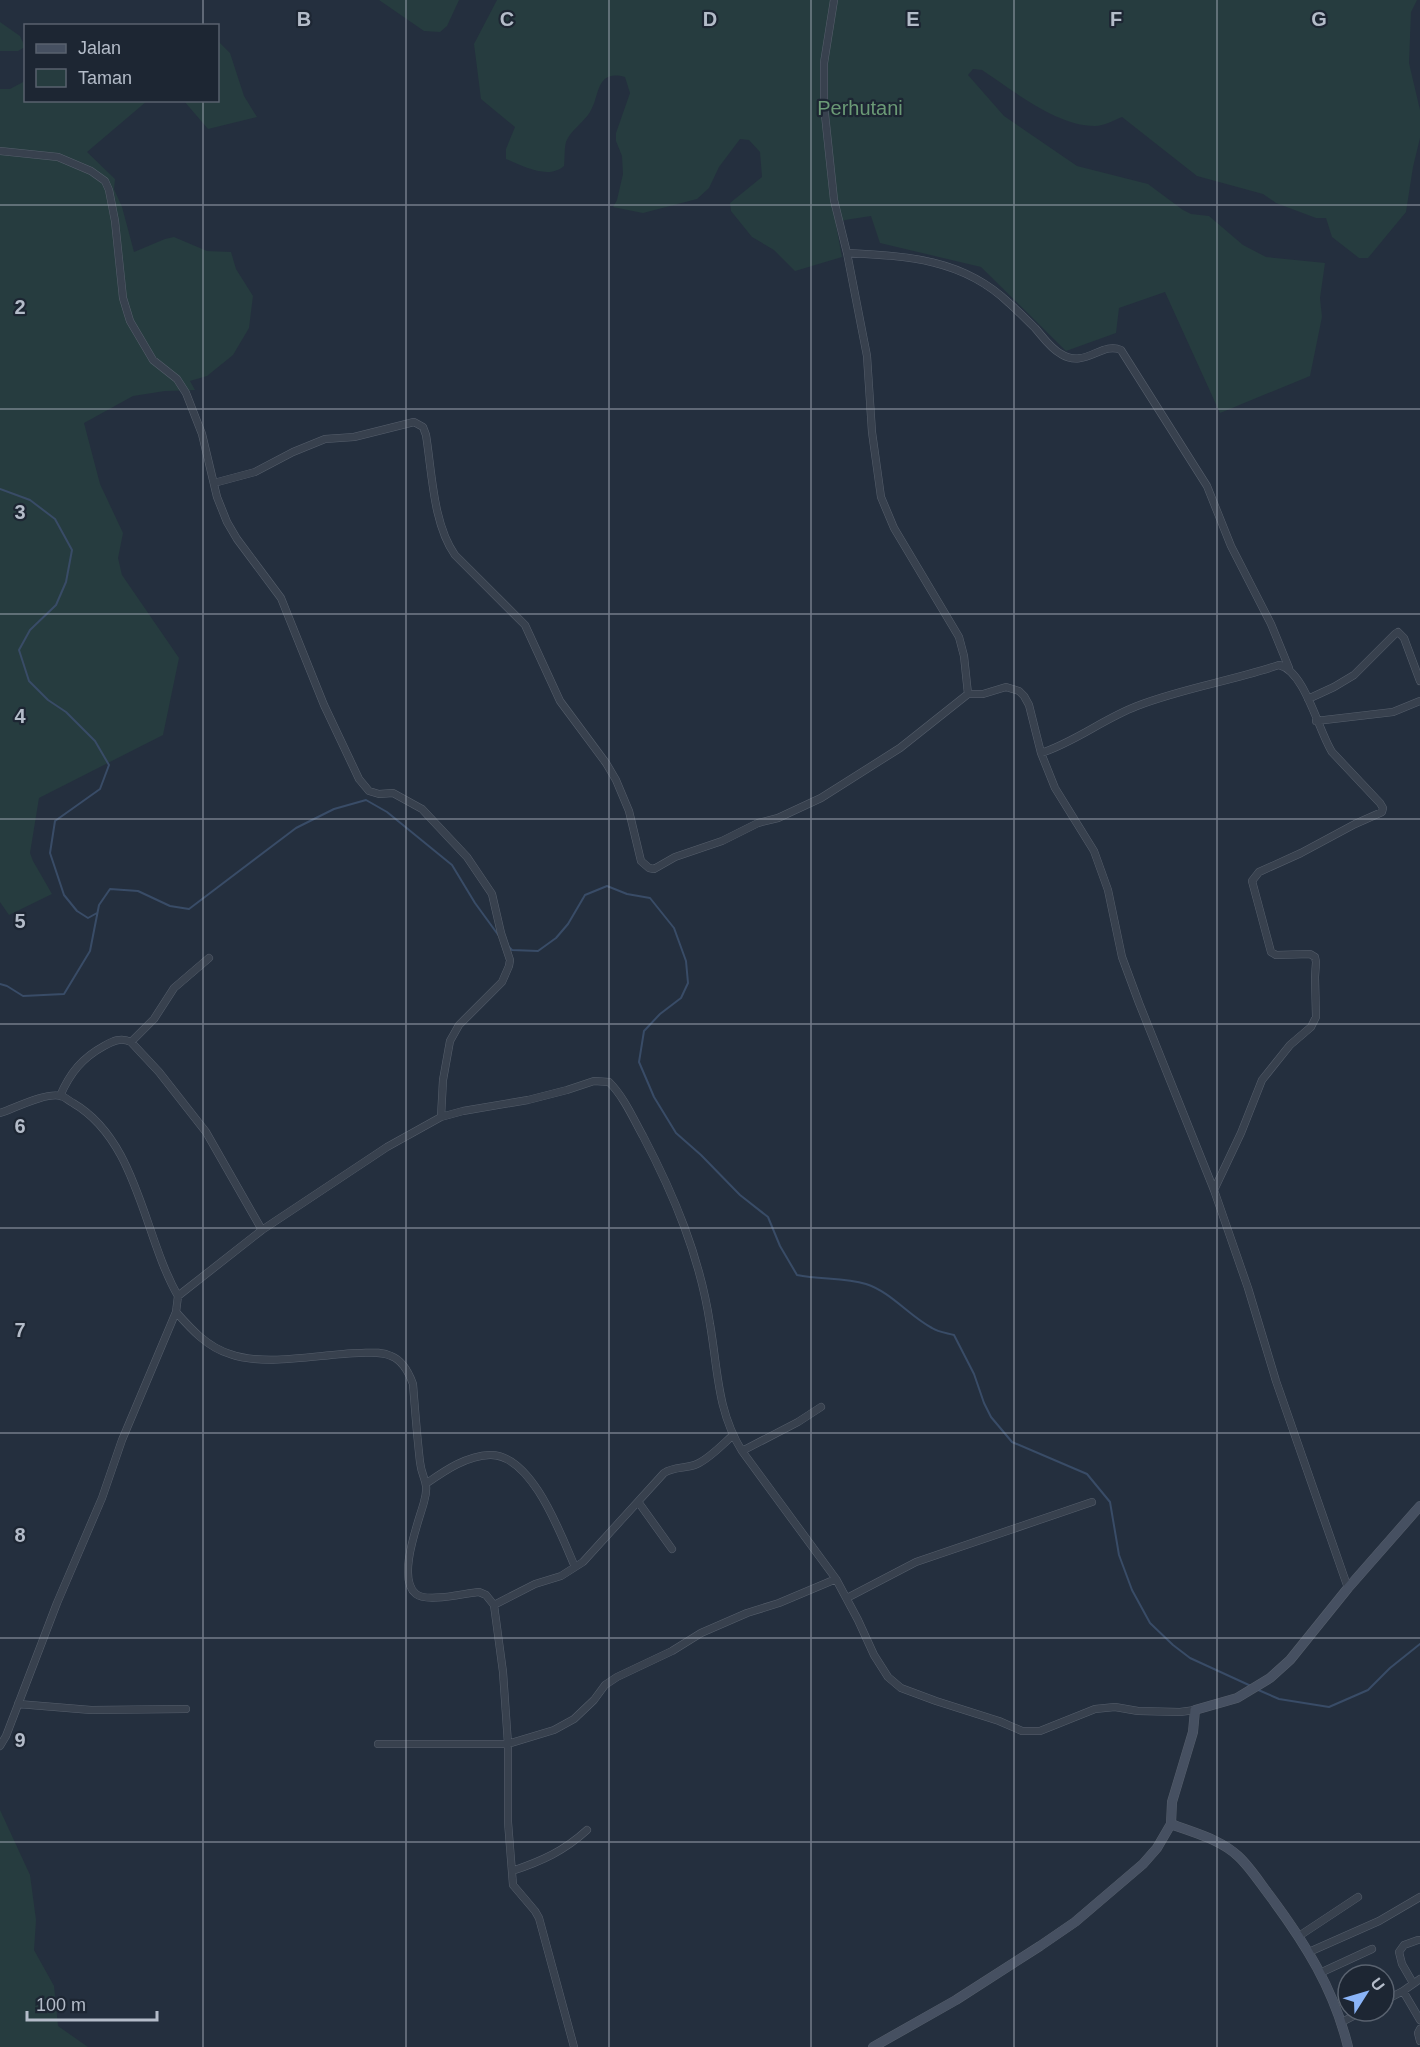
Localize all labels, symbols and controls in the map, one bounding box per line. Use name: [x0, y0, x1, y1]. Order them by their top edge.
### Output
text: B: [297, 8, 311, 30]
text: C: [500, 8, 514, 30]
text: D: [703, 8, 717, 30]
text: E: [906, 8, 920, 30]
text: F: [1110, 8, 1122, 30]
text: G: [1311, 8, 1327, 30]
legend: [24, 24, 219, 102]
text: Jalan: [78, 38, 121, 58]
text: Taman: [78, 68, 132, 88]
park label: Perhutani: [817, 97, 903, 119]
text: 2: [14, 296, 26, 318]
text: 3: [14, 501, 26, 523]
text: 4: [14, 705, 26, 727]
text: 5: [14, 910, 26, 932]
text: 6: [14, 1115, 26, 1137]
text: 7: [14, 1319, 26, 1341]
text: 8: [14, 1524, 26, 1546]
text: 9: [14, 1729, 26, 1751]
north arrow: [1336, 1963, 1396, 2023]
text: U: [1367, 1975, 1388, 1994]
scale bar: [27, 1984, 158, 2022]
text: 100 m: [36, 1995, 86, 2015]

